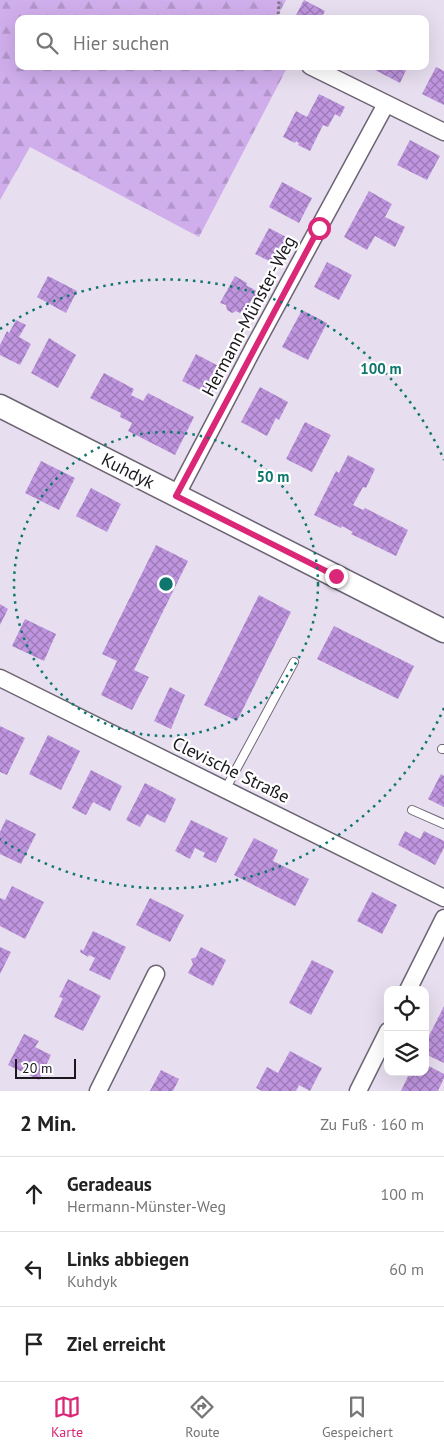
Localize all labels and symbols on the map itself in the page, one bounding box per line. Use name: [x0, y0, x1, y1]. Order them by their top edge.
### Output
route start: [308, 217, 331, 240]
street label: Hermann-Münster-Weg: [196, 231, 301, 400]
text: 100 m: [360, 359, 402, 378]
street label: Kuhdyk: [98, 447, 159, 494]
text: 50 m: [257, 467, 289, 486]
route end: [325, 565, 348, 588]
centre of rings: [157, 575, 175, 593]
street label: Clevische Straße: [169, 731, 294, 808]
scale bar: [15, 1056, 76, 1079]

